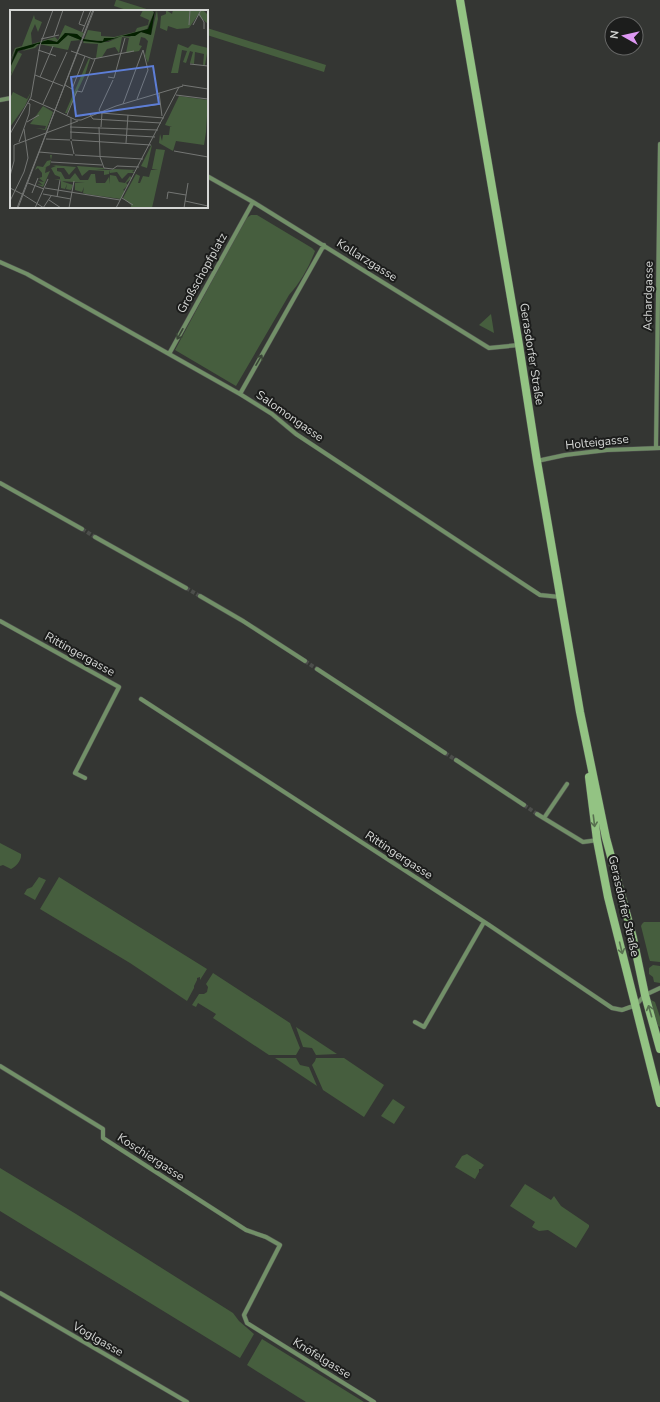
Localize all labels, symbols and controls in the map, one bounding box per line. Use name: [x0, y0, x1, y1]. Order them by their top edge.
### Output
inset map: [10, 10, 208, 208]
north arrow: [604, 16, 644, 56]
text: N: [607, 30, 623, 40]
street label: Großschopfplatz: [173, 230, 231, 316]
street label: Kollarzgasse: [334, 235, 400, 285]
street label: Achardgasse: [639, 261, 657, 331]
street label: Gerasdorfer Straße: [516, 302, 548, 406]
one-way arrow: [176, 328, 183, 340]
one-way arrow: [255, 354, 263, 366]
street label: Salomongasse: [253, 387, 327, 445]
street label: Holteigasse: [564, 431, 630, 453]
street label: Rittingergasse: [42, 628, 118, 680]
one-way arrow: [590, 814, 598, 827]
street label: Rittingergasse: [362, 827, 436, 883]
street label: Gerasdorfer Straße: [605, 854, 643, 958]
one-way arrow: [618, 941, 625, 954]
one-way arrow: [645, 1005, 653, 1018]
street label: Koschiergasse: [114, 1129, 188, 1185]
street label: Voglgasse: [69, 1318, 126, 1360]
street label: Knöfelgasse: [290, 1334, 354, 1382]

